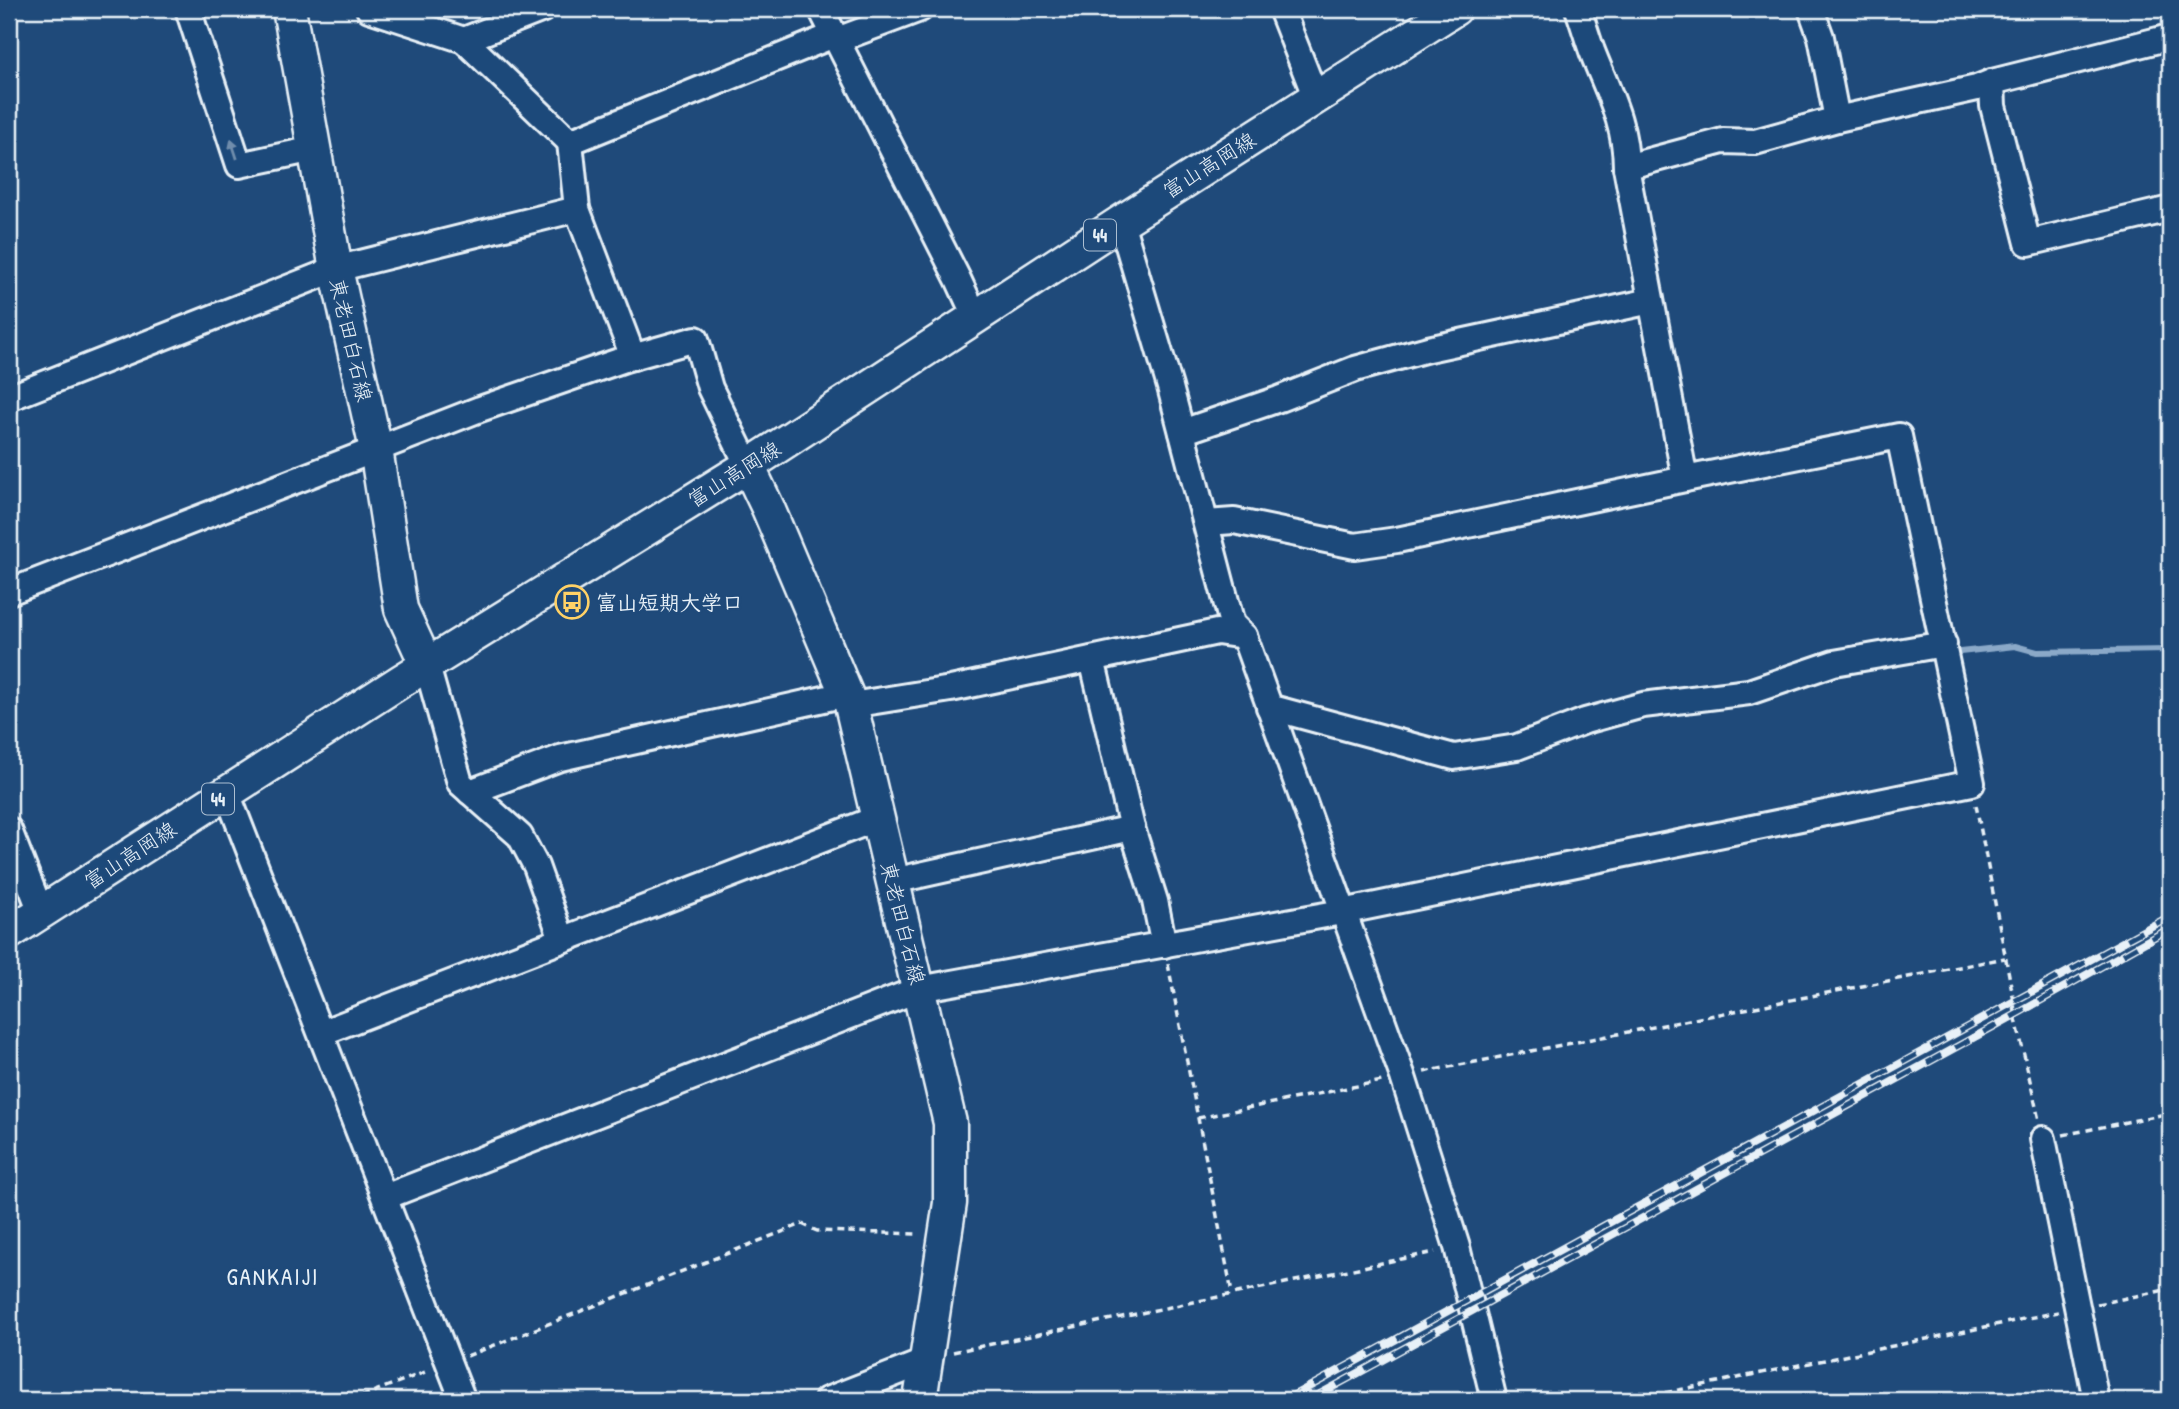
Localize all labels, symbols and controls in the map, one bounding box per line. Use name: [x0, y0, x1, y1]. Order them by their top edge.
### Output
street label: 富山高岡線: [1157, 125, 1261, 205]
one-way arrow: [228, 139, 239, 160]
road number: 44: [1084, 219, 1116, 250]
street label: 東老田白石線: [323, 275, 379, 405]
street label: 富山高岡線: [682, 434, 786, 514]
bus stop icon: 富山短期大学口: [553, 583, 591, 621]
place label: 富山短期大学口: [596, 588, 743, 617]
road number: 44: [202, 784, 234, 814]
street label: 富山高岡線: [78, 814, 182, 896]
street label: 東老田白石線: [874, 858, 932, 988]
district label: GANKAIJI: [226, 1261, 320, 1292]

